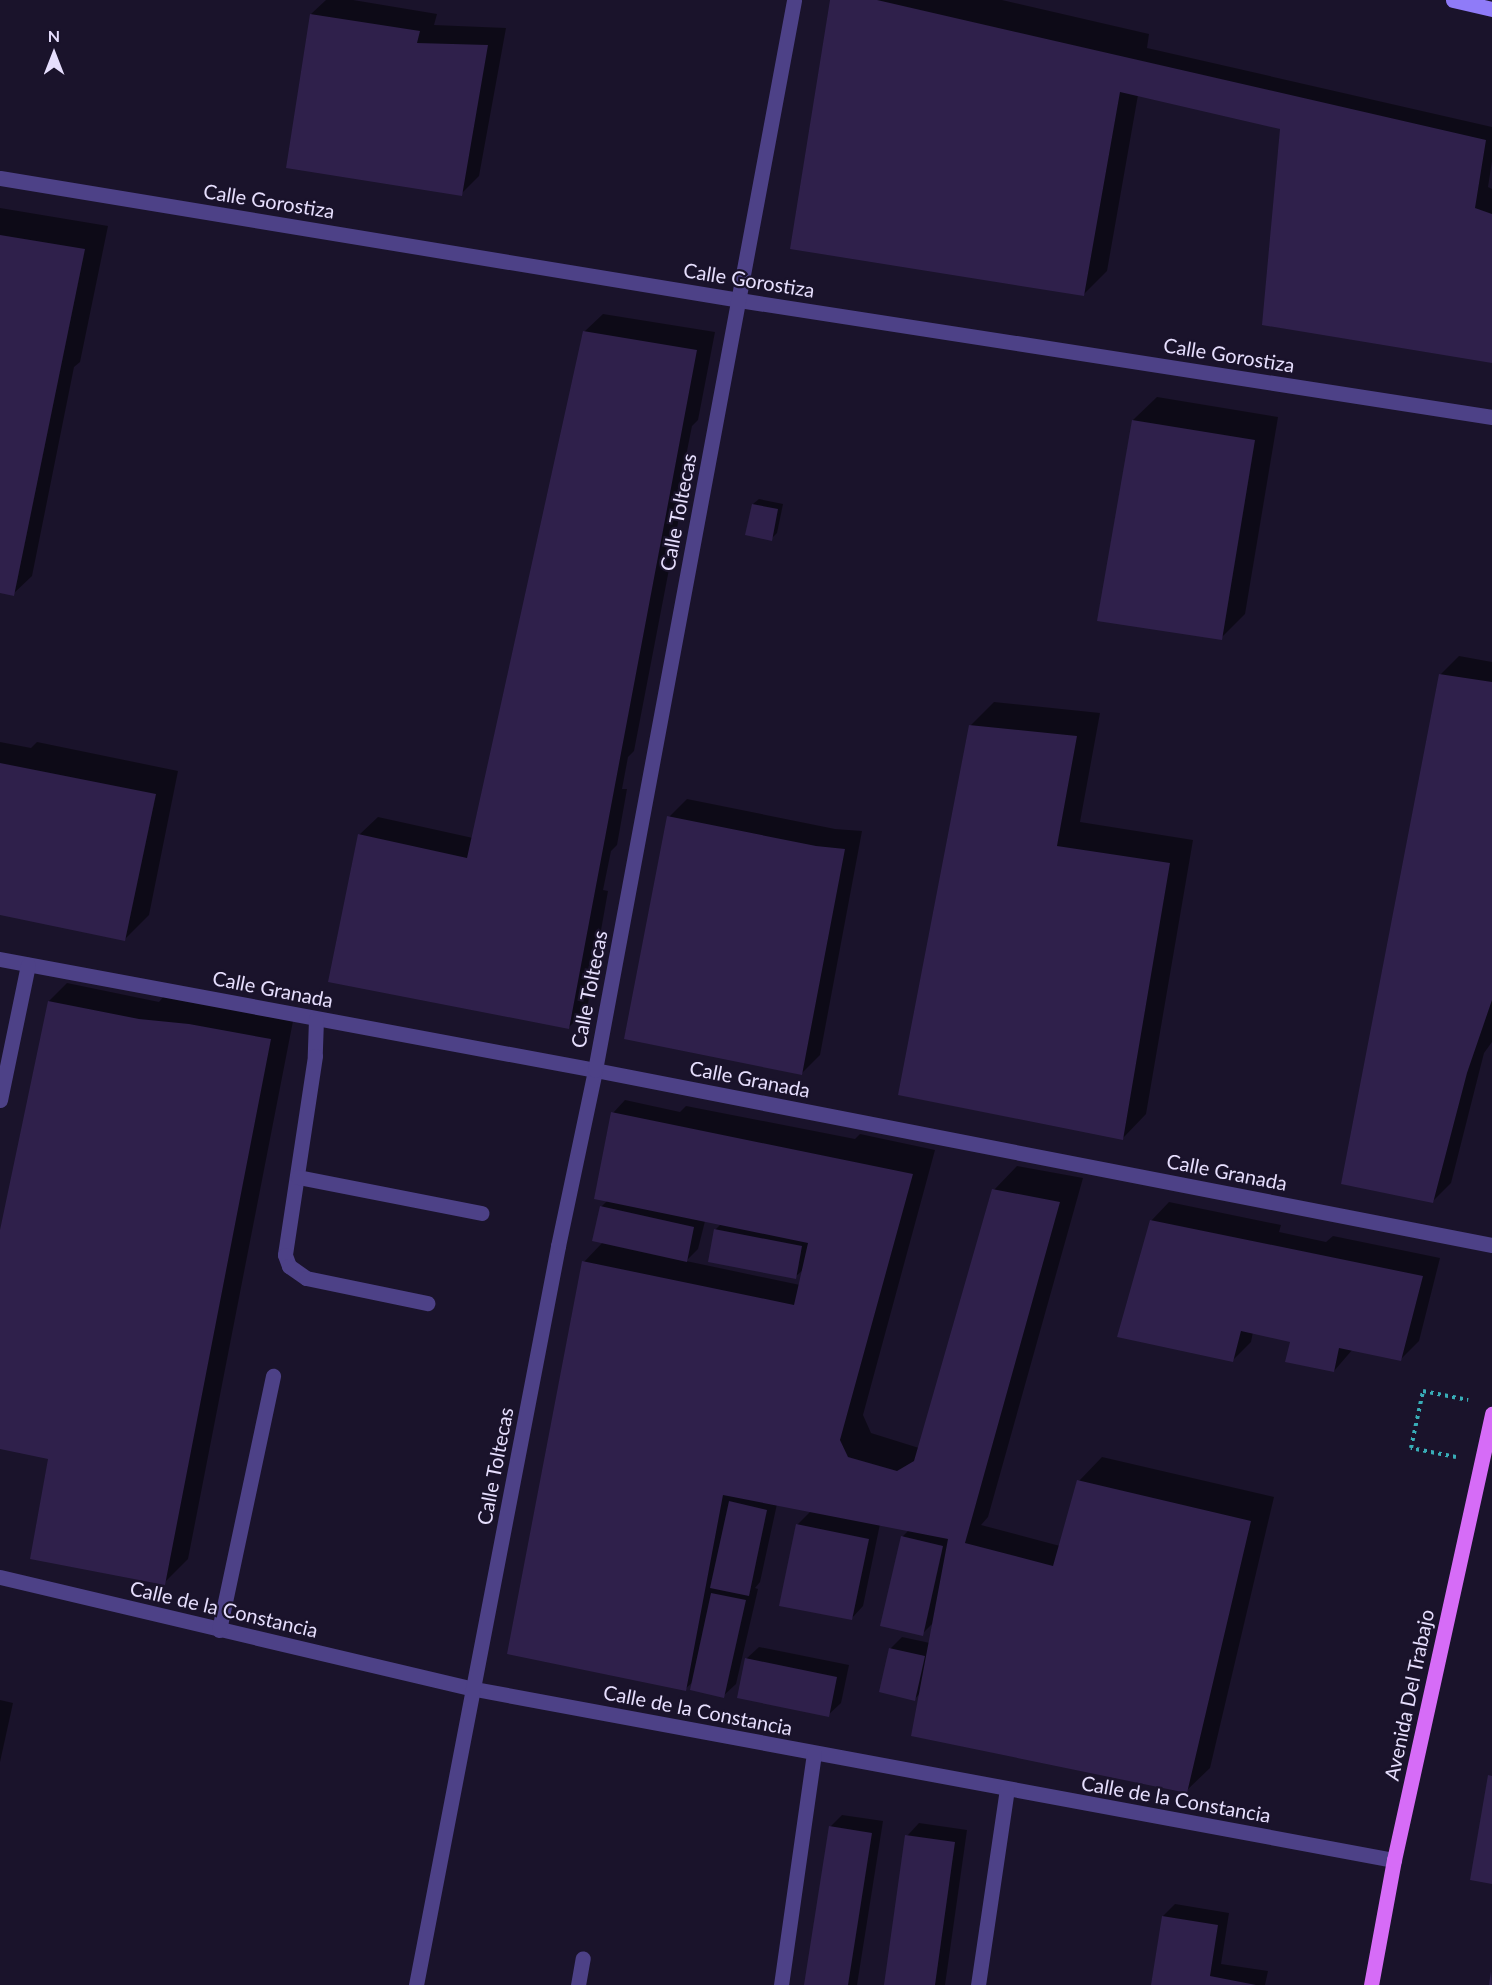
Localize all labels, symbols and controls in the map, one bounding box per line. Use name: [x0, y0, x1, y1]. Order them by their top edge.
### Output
north arrow: [24, 24, 84, 84]
text: N: [48, 26, 60, 45]
street label: Calle Gorostiza: [202, 179, 336, 223]
street label: Calle Gorostiza: [682, 258, 816, 302]
street label: Calle Gorostiza: [1162, 333, 1296, 377]
street label: Calle Toltecas: [655, 451, 701, 573]
street label: Calle Toltecas: [566, 928, 612, 1050]
street label: Calle Granada: [211, 966, 335, 1012]
street label: Calle Granada: [688, 1056, 812, 1102]
street label: Calle Granada: [1165, 1149, 1289, 1195]
street label: Calle Toltecas: [472, 1405, 518, 1527]
street label: Calle de la Constancia: [128, 1576, 320, 1642]
street label: Avenida Del Trabajo: [1379, 1607, 1439, 1783]
street label: Calle de la Constancia: [601, 1680, 795, 1740]
street label: Calle de la Constancia: [1079, 1771, 1273, 1827]

